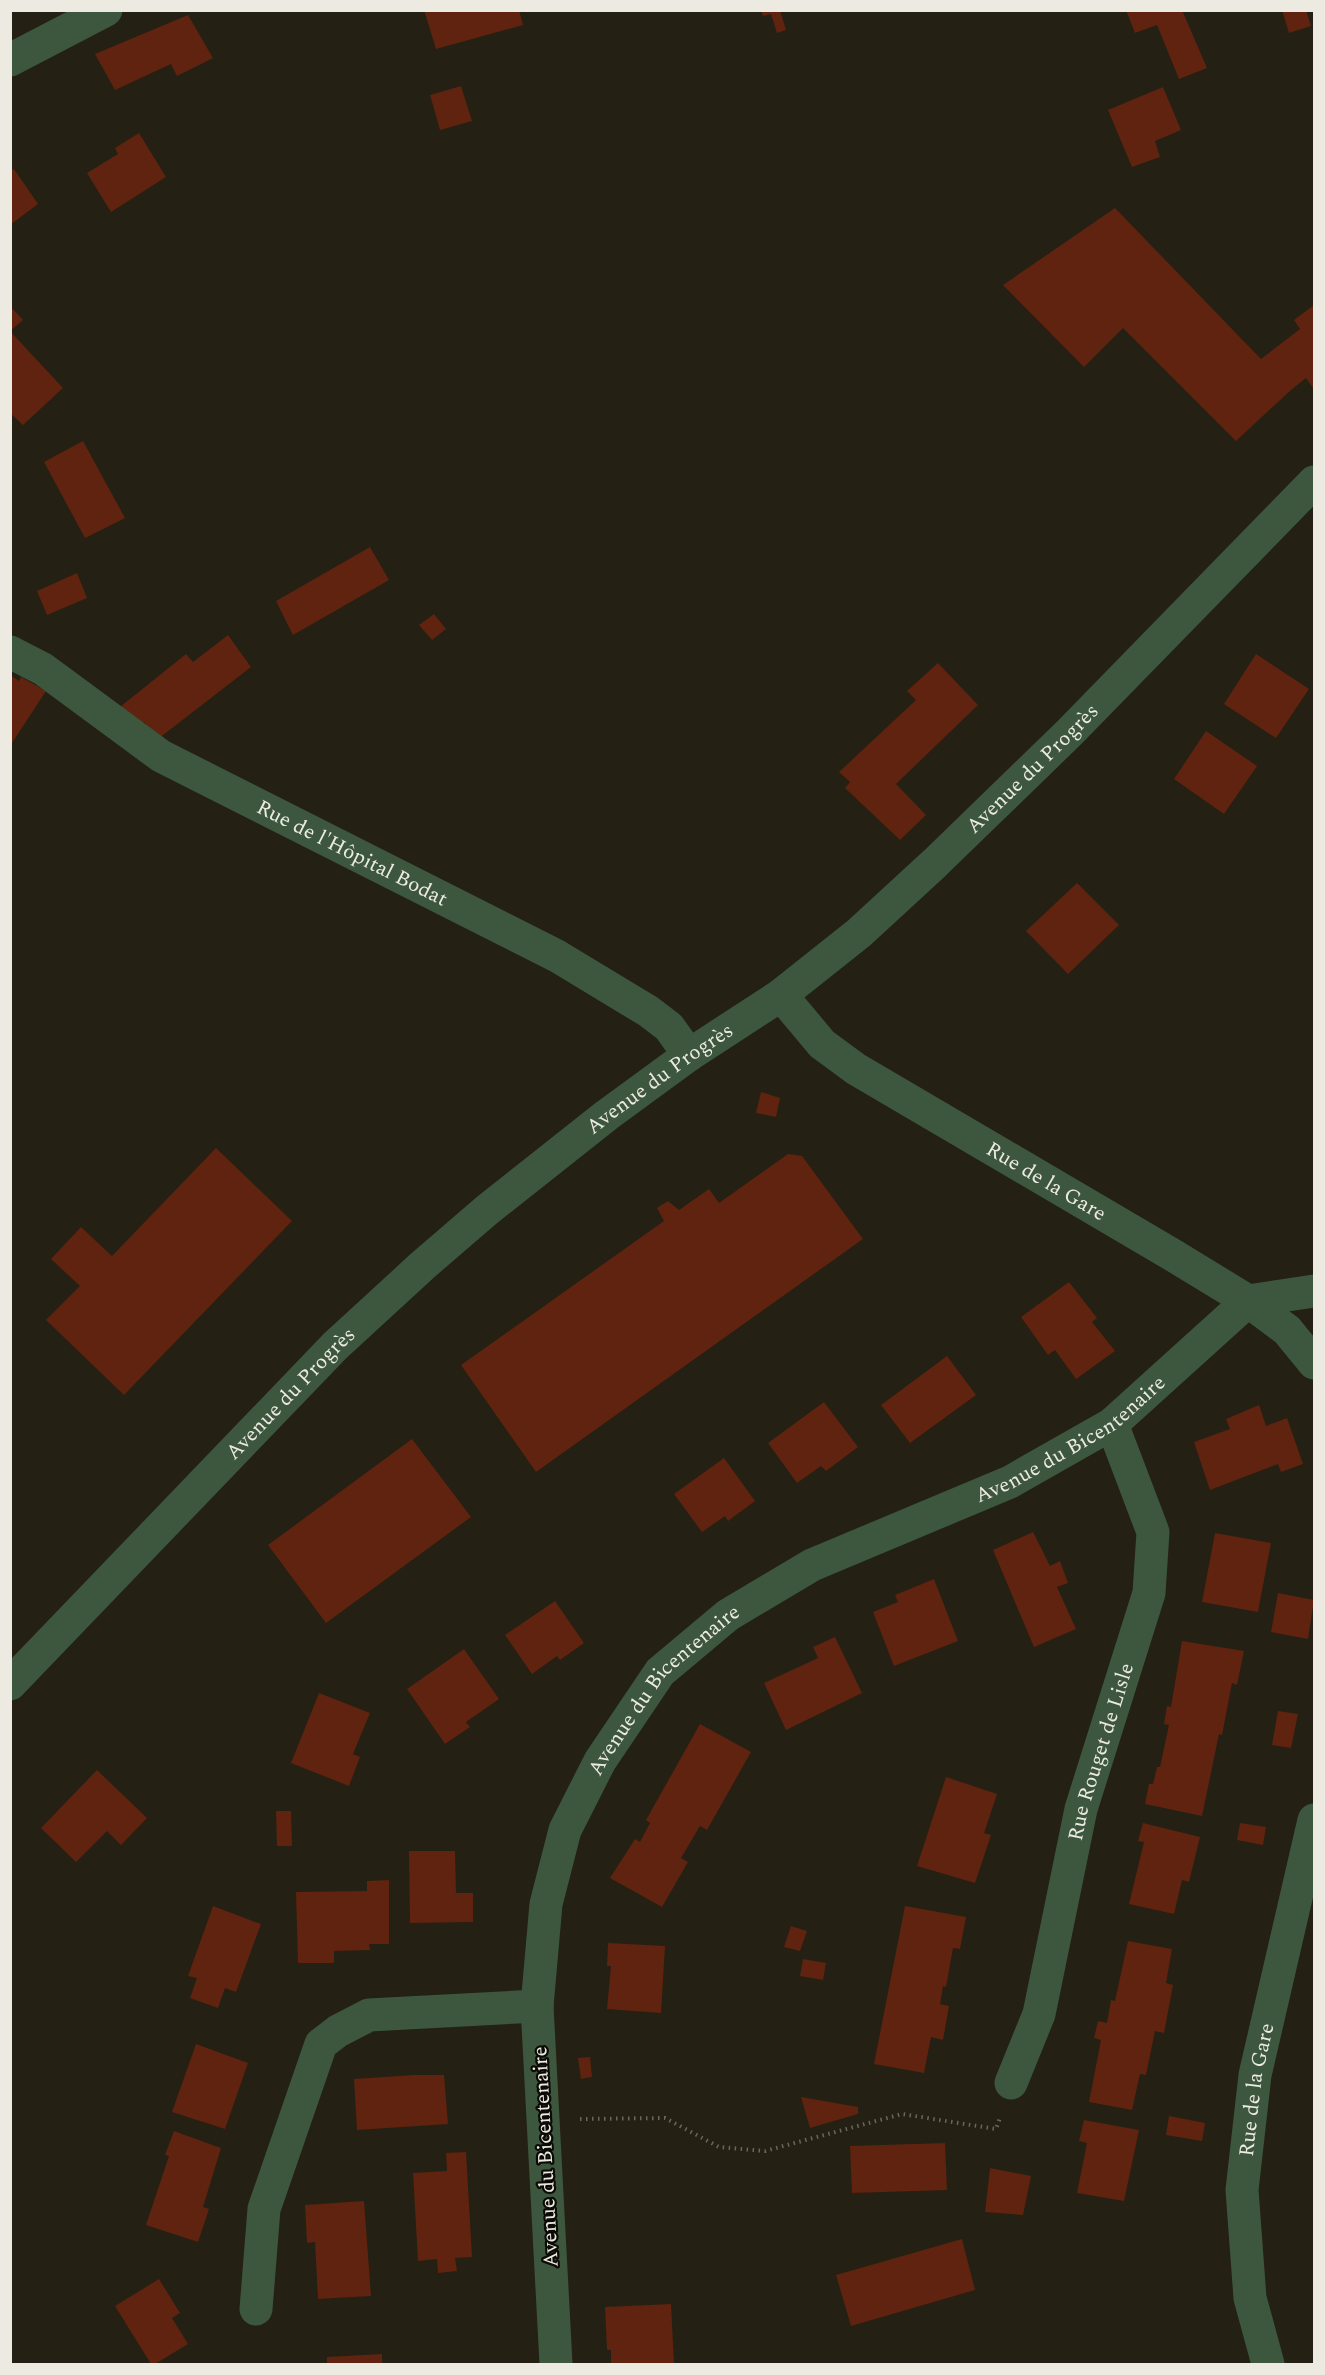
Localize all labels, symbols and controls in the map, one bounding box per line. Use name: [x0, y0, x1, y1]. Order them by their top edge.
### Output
street label: Avenue du Progrès: [959, 696, 1107, 842]
street label: Rue de l'Hôpital Bodat: [251, 792, 453, 915]
street label: Avenue du Progrès: [579, 1015, 740, 1143]
street label: Rue de la Gare: [980, 1134, 1112, 1230]
street label: Avenue du Progrès: [219, 1320, 363, 1468]
street label: Avenue du Bicentenaire: [970, 1368, 1173, 1512]
street label: Avenue du Bicentenaire: [580, 1597, 746, 1782]
street label: Rue Rouget de Lisle: [1060, 1659, 1143, 1844]
street label: Rue de la Gare: [1231, 2020, 1284, 2158]
street label: Avenue du Bicentenaire: [524, 2046, 568, 2268]

